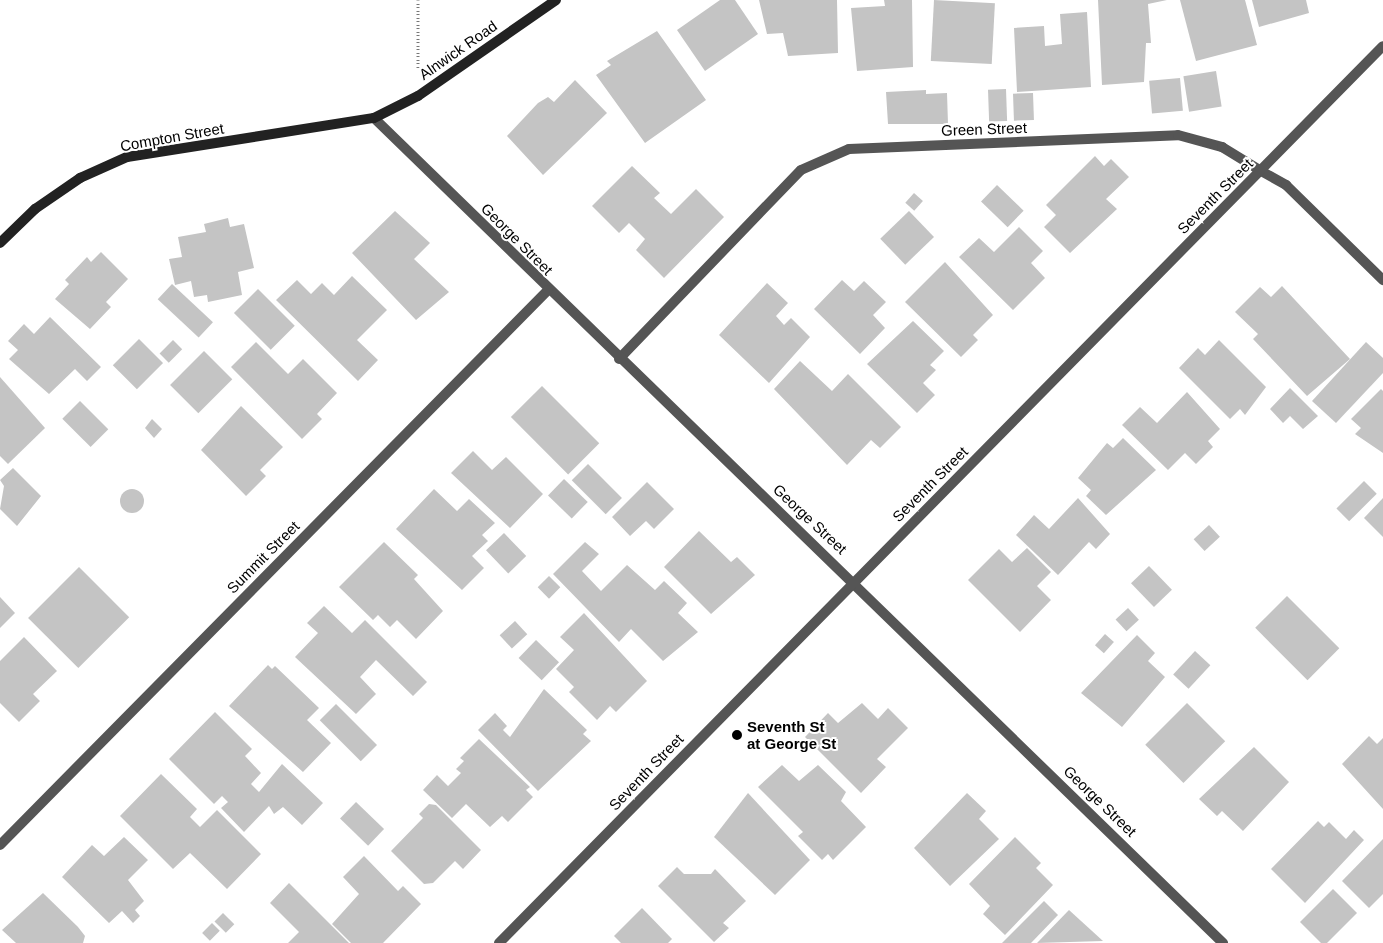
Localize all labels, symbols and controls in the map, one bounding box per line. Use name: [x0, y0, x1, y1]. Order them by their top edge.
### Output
street label: Alnwick Road: [416, 17, 500, 83]
street label: Compton Street: [119, 119, 225, 155]
street label: Green Street: [941, 119, 1027, 139]
street label: Seventh Street: [1174, 155, 1256, 237]
street label: George Street: [477, 199, 557, 279]
street label: Seventh Street: [889, 443, 971, 525]
street label: George Street: [769, 480, 851, 558]
street label: Summit Street: [223, 517, 303, 597]
place label: Seventh St at George St: [747, 717, 836, 752]
marker: Seventh St at George St: [731, 729, 743, 741]
street label: Seventh Street: [605, 730, 687, 814]
street label: George Street: [1060, 762, 1140, 840]

